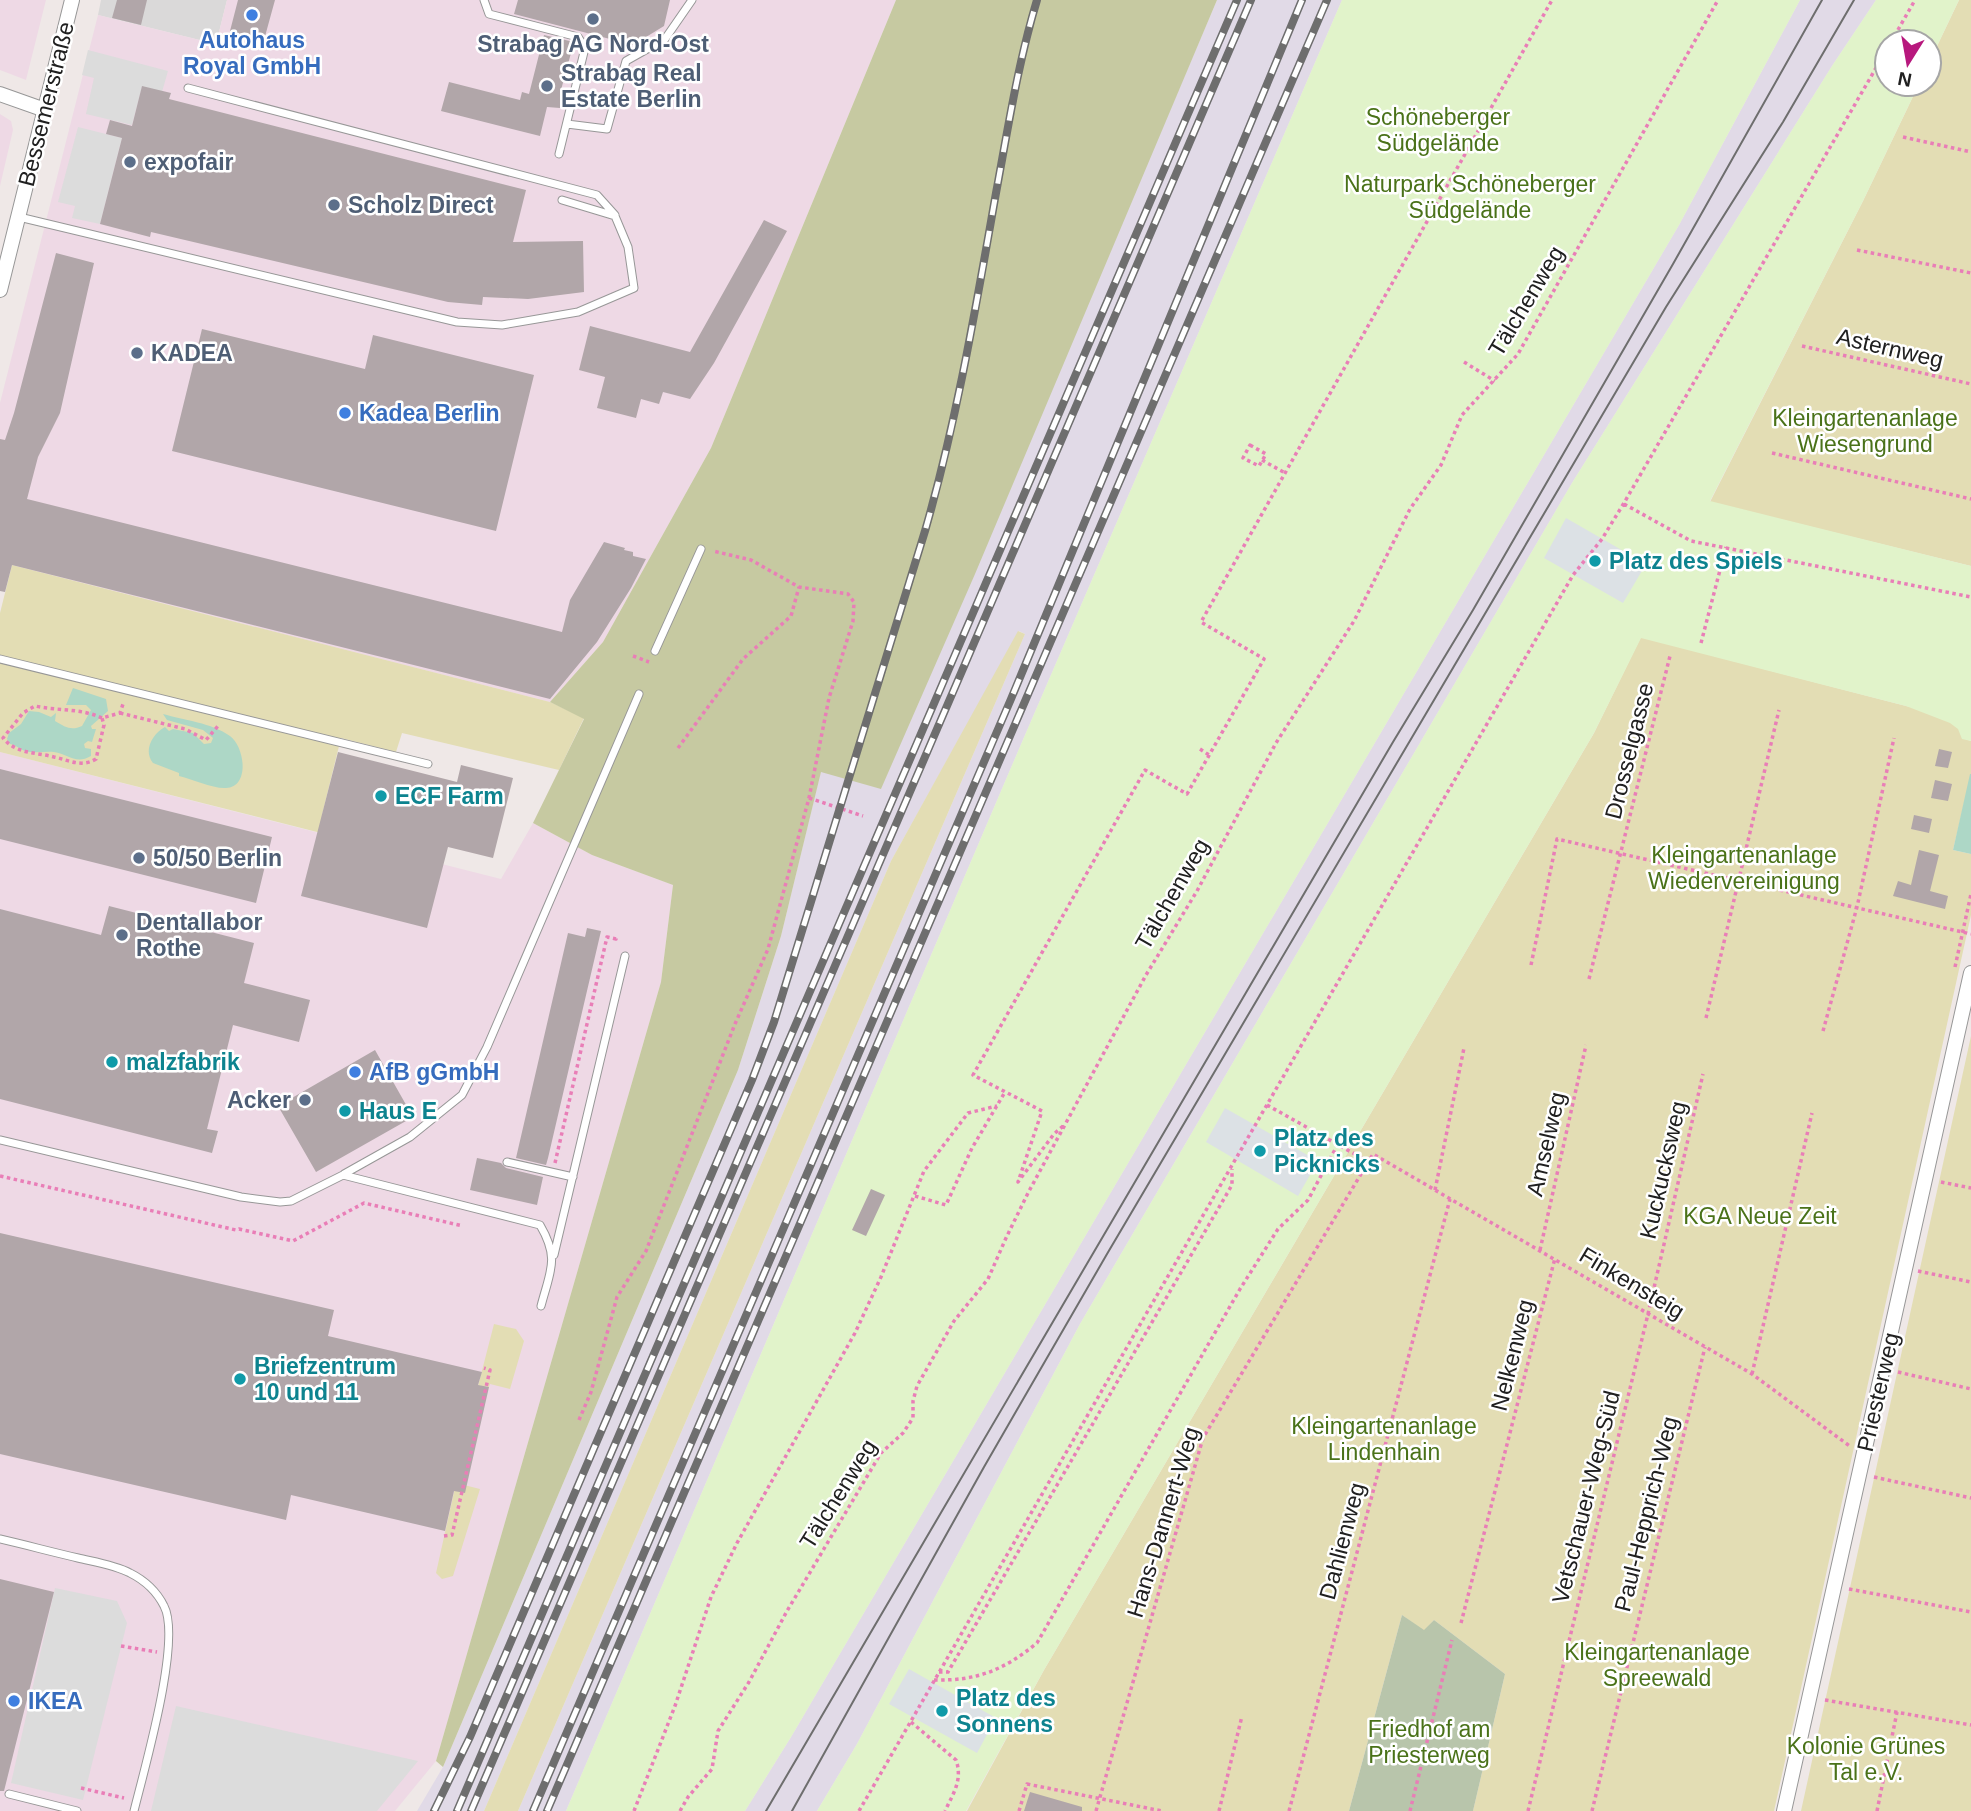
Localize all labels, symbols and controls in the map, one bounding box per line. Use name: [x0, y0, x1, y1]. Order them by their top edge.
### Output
marker: Autohaus Royal GmbH: [244, 7, 260, 23]
marker: Strabag AG Nord-Ost: [585, 11, 601, 27]
street label: Bessemerstraße: [13, 19, 79, 189]
place label: Autohaus Royal GmbH: [183, 27, 321, 79]
north arrow: [1873, 28, 1943, 98]
place label: Strabag AG Nord-Ost: [477, 31, 709, 57]
place label: Strabag Real Estate Berlin: [561, 60, 702, 112]
text: N: [1896, 68, 1914, 91]
marker: Strabag Real Estate Berlin: [539, 78, 555, 94]
park label: Schöneberger Südgelände: [1366, 104, 1511, 156]
place label: expofair: [144, 149, 234, 175]
marker: expofair: [122, 154, 138, 170]
park label: Naturpark Schöneberger Südgelände: [1344, 171, 1596, 223]
place label: Scholz Direct: [348, 192, 494, 218]
marker: Scholz Direct: [326, 197, 342, 213]
street label: Tälchenweg: [1483, 241, 1569, 361]
street label: Asternweg: [1834, 323, 1946, 373]
place label: KADEA: [151, 340, 233, 366]
marker: KADEA: [129, 345, 145, 361]
place label: Kadea Berlin: [359, 400, 500, 426]
marker: Kadea Berlin: [337, 405, 353, 421]
park label: Kleingartenanlage Wiesengrund: [1772, 405, 1958, 457]
place label: Platz des Spiels: [1609, 548, 1783, 574]
marker: Platz des Spiels: [1587, 553, 1603, 569]
street label: Drosselgasse: [1600, 680, 1658, 822]
place label: ECF Farm: [395, 783, 504, 809]
marker: ECF Farm: [373, 788, 389, 804]
street label: Tälchenweg: [1130, 834, 1214, 954]
park label: Kleingartenanlage Wiedervereinigung: [1648, 842, 1840, 894]
place label: 50/50 Berlin: [153, 845, 282, 871]
marker: 50/50 Berlin: [131, 850, 147, 866]
place label: Dentallabor Rothe: [136, 909, 263, 961]
marker: Dentallabor Rothe: [114, 927, 130, 943]
place label: malzfabrik: [126, 1049, 240, 1075]
marker: malzfabrik: [104, 1054, 120, 1070]
place label: AfB gGmbH: [369, 1059, 499, 1085]
marker: AfB gGmbH: [347, 1064, 363, 1080]
place label: Acker: [227, 1087, 291, 1113]
street label: Amselweg: [1521, 1089, 1571, 1199]
marker: Acker: [297, 1092, 313, 1108]
place label: Haus E: [359, 1098, 437, 1124]
street label: Kuckucksweg: [1635, 1099, 1691, 1241]
marker: Haus E: [337, 1103, 353, 1119]
place label: Platz des Picknicks: [1274, 1125, 1380, 1177]
marker: Platz des Picknicks: [1252, 1143, 1268, 1159]
park label: KGA Neue Zeit: [1683, 1203, 1837, 1229]
street label: Finkensteig: [1575, 1242, 1689, 1324]
street label: Nelkenweg: [1486, 1297, 1538, 1413]
street label: Priesterweg: [1852, 1330, 1904, 1454]
place label: Briefzentrum 10 und 11: [254, 1353, 396, 1405]
marker: Briefzentrum 10 und 11: [232, 1371, 248, 1387]
street label: Vetschauer-Weg-Süd: [1547, 1388, 1625, 1606]
park label: Kleingartenanlage Lindenhain: [1291, 1413, 1477, 1465]
street label: Paul-Hepprich-Weg: [1609, 1414, 1683, 1614]
street label: Hans-Dannert-Weg: [1122, 1424, 1204, 1620]
street label: Tälchenweg: [794, 1435, 882, 1553]
street label: Dahlienweg: [1314, 1480, 1370, 1602]
park label: Kleingartenanlage Spreewald: [1564, 1639, 1750, 1691]
place label: Platz des Sonnens: [956, 1685, 1056, 1737]
place label: IKEA: [28, 1688, 83, 1714]
marker: IKEA: [6, 1693, 22, 1709]
marker: Platz des Sonnens: [934, 1703, 950, 1719]
park label: Friedhof am Priesterweg: [1368, 1716, 1490, 1768]
park label: Kolonie Grünes Tal e.V.: [1787, 1733, 1945, 1785]

